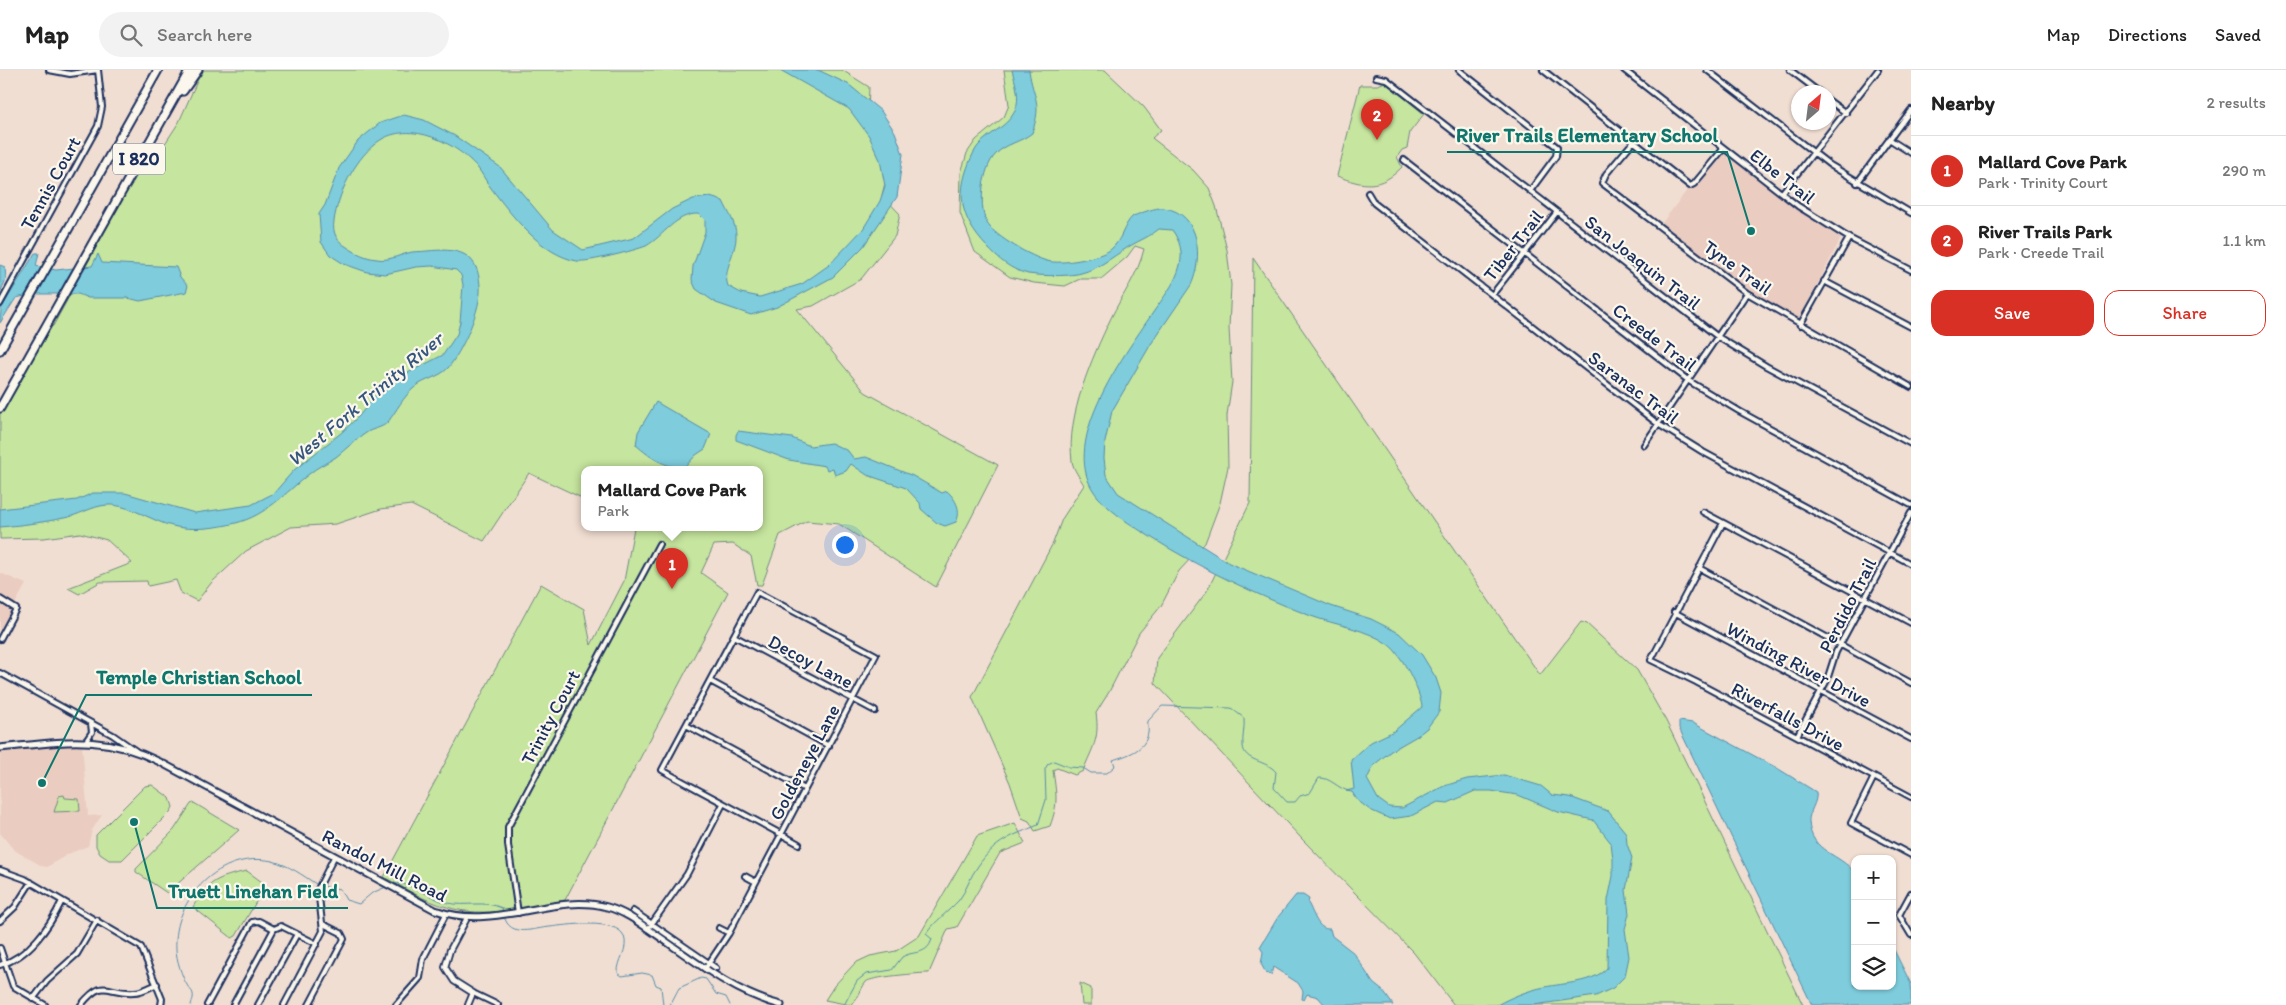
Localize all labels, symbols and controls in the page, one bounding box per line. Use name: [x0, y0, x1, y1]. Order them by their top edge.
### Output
search box: [99, 12, 449, 57]
text: Map: [25, 20, 69, 49]
icon: search: [117, 21, 145, 49]
text: Search here: [157, 23, 252, 46]
text: Map: [2047, 24, 2080, 46]
text: Directions: [2108, 24, 2187, 46]
text: Saved: [2215, 24, 2261, 46]
north arrow: [1791, 85, 1836, 130]
text: Nearby: [1931, 90, 1995, 115]
text: 2 results: [2206, 93, 2266, 112]
pin: 2: [1361, 99, 1393, 140]
callout: River Trails Elementary School: [1447, 117, 1727, 152]
text: River Trails Elementary School: [1456, 123, 1718, 148]
street label: Tennis Court: [15, 132, 86, 234]
road number: I 820: [113, 144, 165, 175]
street label: Elbe Trail: [1745, 144, 1821, 209]
text: Mallard Cove Park: [1978, 150, 2127, 173]
text: 1: [1943, 161, 1951, 180]
text: 290 m: [2222, 161, 2266, 180]
text: Park · Trinity Court: [1978, 173, 2108, 192]
street label: Tiber Trail: [1478, 205, 1549, 286]
street label: San Joaquin Trail: [1580, 210, 1706, 315]
text: River Trails Park: [1978, 220, 2112, 243]
text: 2: [1943, 231, 1951, 250]
text: 1.1 km: [2222, 231, 2266, 250]
street label: Tyne Trail: [1699, 235, 1777, 300]
text: Park · Creede Trail: [1978, 243, 2104, 262]
button: Save: [1931, 290, 2094, 336]
button: Share: [2104, 290, 2266, 336]
street label: Creede Trail: [1608, 298, 1702, 377]
water label: West Fork Trinity River: [282, 326, 449, 471]
street label: Saranac Trail: [1584, 346, 1684, 429]
popup: [581, 466, 763, 531]
text: Mallard Cove Park: [598, 478, 746, 501]
text: Park: [598, 501, 629, 520]
your location: [832, 532, 858, 558]
pin: 1: [656, 548, 688, 589]
street label: Perdido Trail: [1814, 553, 1881, 656]
street label: Winding River Drive: [1723, 617, 1875, 712]
street label: Decoy Lane: [764, 630, 857, 693]
callout: Temple Christian School: [86, 660, 312, 695]
text: Temple Christian School: [95, 665, 302, 690]
street label: Trinity Court: [516, 666, 585, 768]
street label: Riverfalls Drive: [1727, 677, 1848, 756]
street label: Goldeneye Lane: [764, 700, 845, 824]
street label: Randol Mill Road: [318, 824, 452, 907]
map controls: [1851, 855, 1896, 990]
button: +: [1851, 855, 1896, 900]
callout: Truett Linehan Field: [157, 873, 348, 908]
text: Truett Linehan Field: [167, 879, 338, 903]
button: −: [1851, 900, 1896, 945]
button: layers: [1851, 945, 1896, 990]

